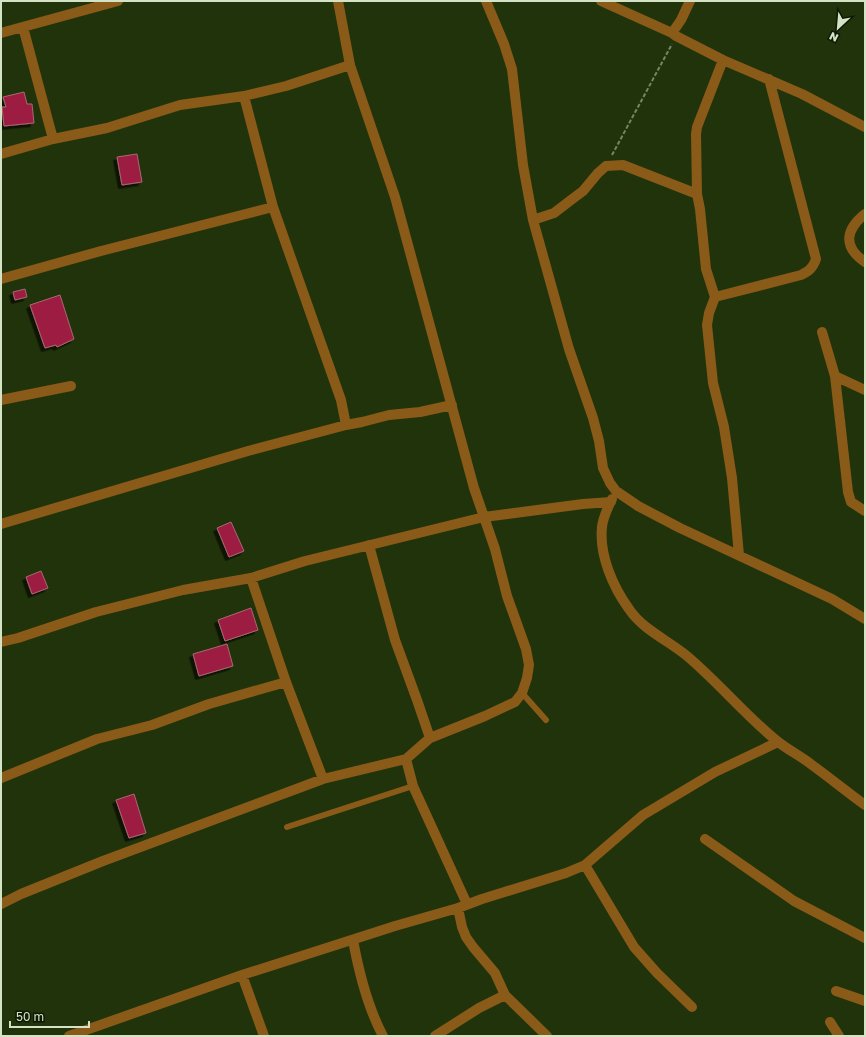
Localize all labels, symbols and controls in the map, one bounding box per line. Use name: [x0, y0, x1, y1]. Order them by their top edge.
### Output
north arrow: [818, 8, 858, 48]
text: N: [827, 30, 840, 45]
scale bar: [10, 1003, 89, 1029]
text: 50 m: [16, 1009, 44, 1024]

